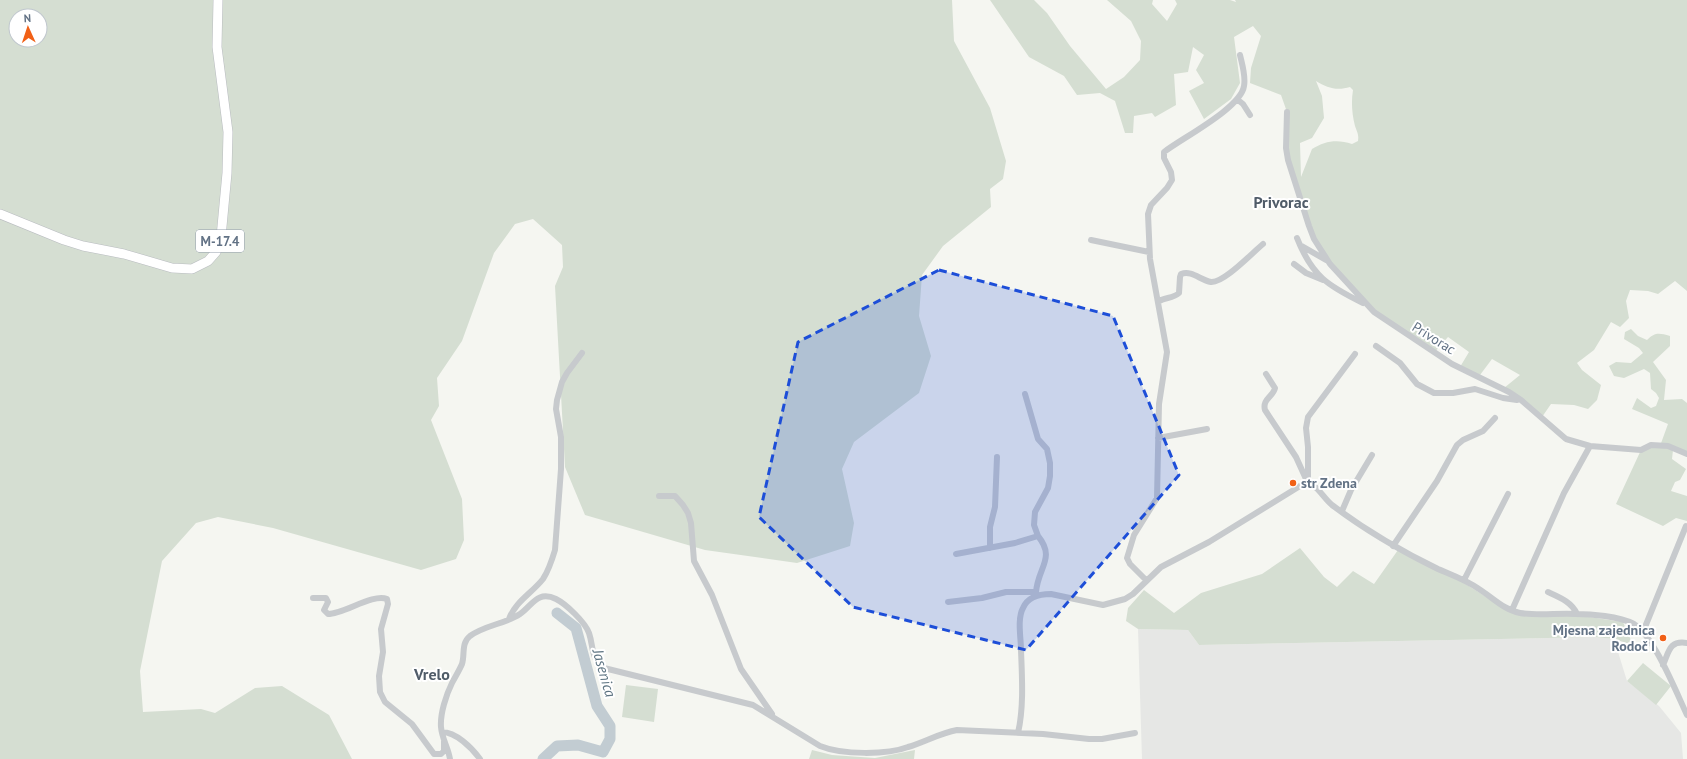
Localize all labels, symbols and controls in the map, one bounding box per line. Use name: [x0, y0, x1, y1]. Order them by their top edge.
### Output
north arrow: [8, 8, 48, 48]
text: N: [23, 11, 31, 25]
district label: Privorac: [1253, 192, 1309, 212]
road number: M-17.4: [196, 230, 244, 252]
street label: Privorac: [1409, 318, 1459, 358]
place label: str Zdena: [1301, 474, 1357, 492]
marker: str Zdena: [1288, 478, 1298, 488]
place label: Mjesna zajednica Rodoč I: [1553, 621, 1655, 655]
marker: Mjesna zajednica Rodoč I: [1658, 633, 1668, 643]
water label: Jasenica: [588, 646, 621, 700]
district label: Vrelo: [413, 664, 450, 684]

